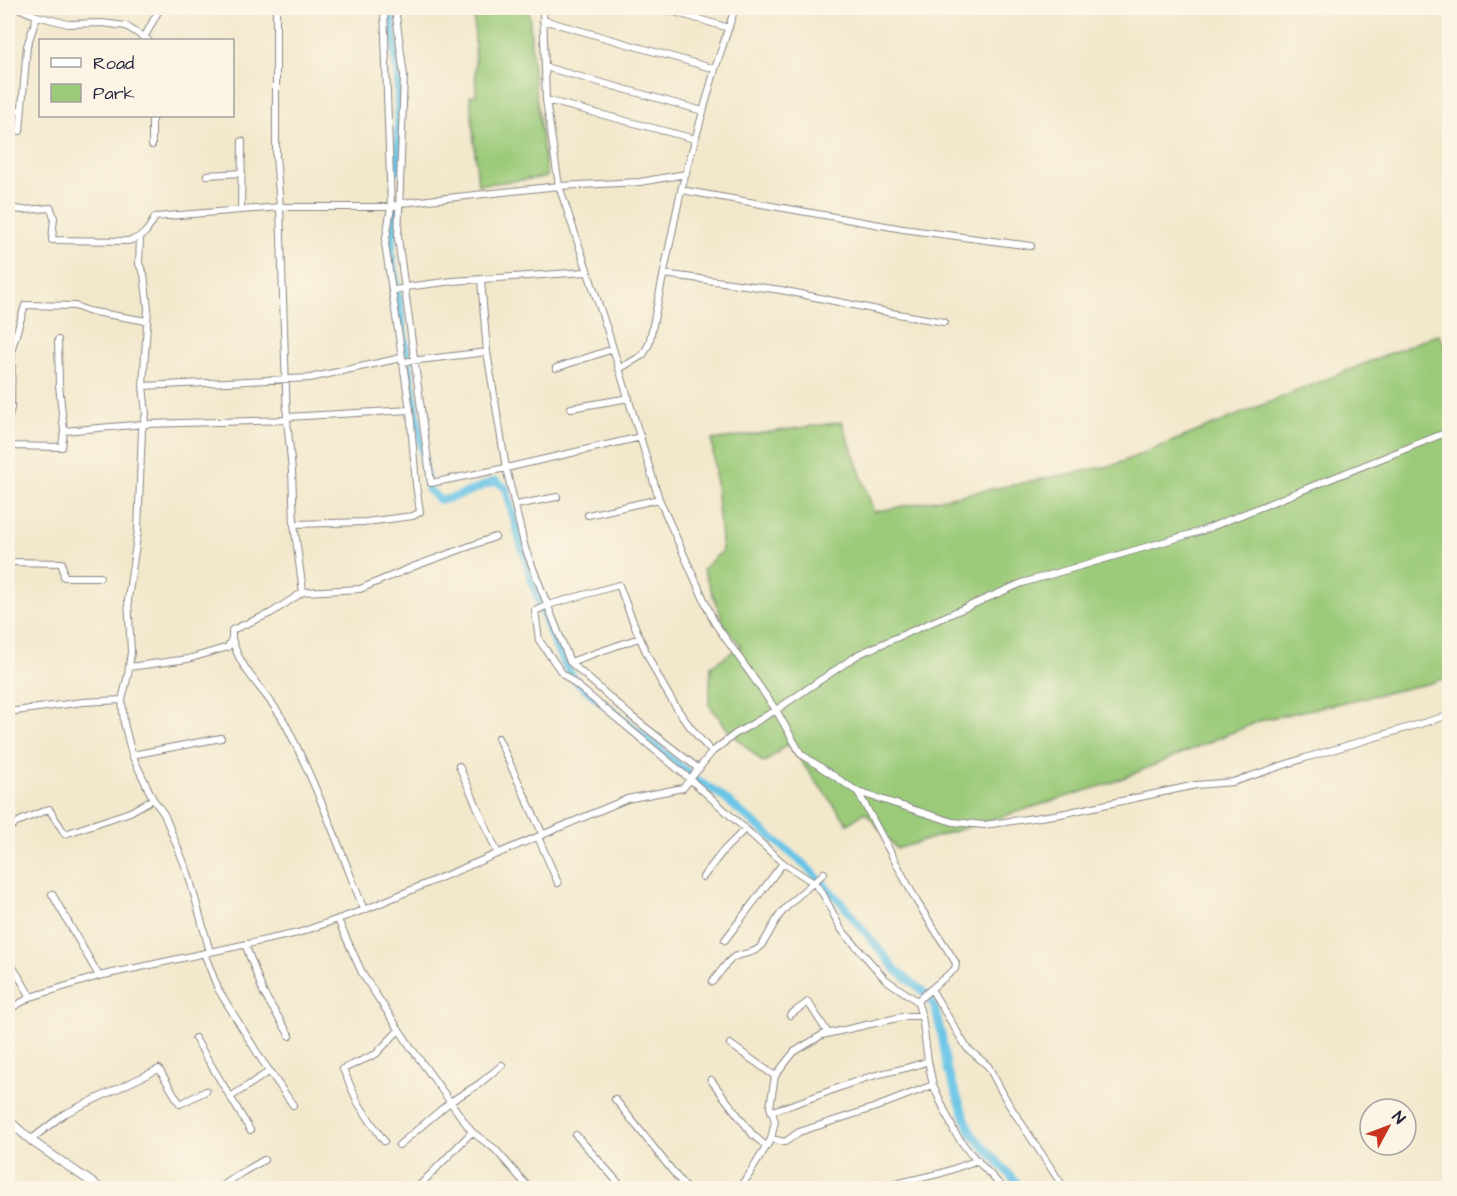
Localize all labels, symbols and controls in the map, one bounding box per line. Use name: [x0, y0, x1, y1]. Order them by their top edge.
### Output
legend: [39, 39, 234, 117]
text: Road: [93, 51, 134, 76]
text: Park: [93, 81, 135, 106]
north arrow: [1358, 1097, 1418, 1157]
text: N: [1387, 1107, 1410, 1129]

